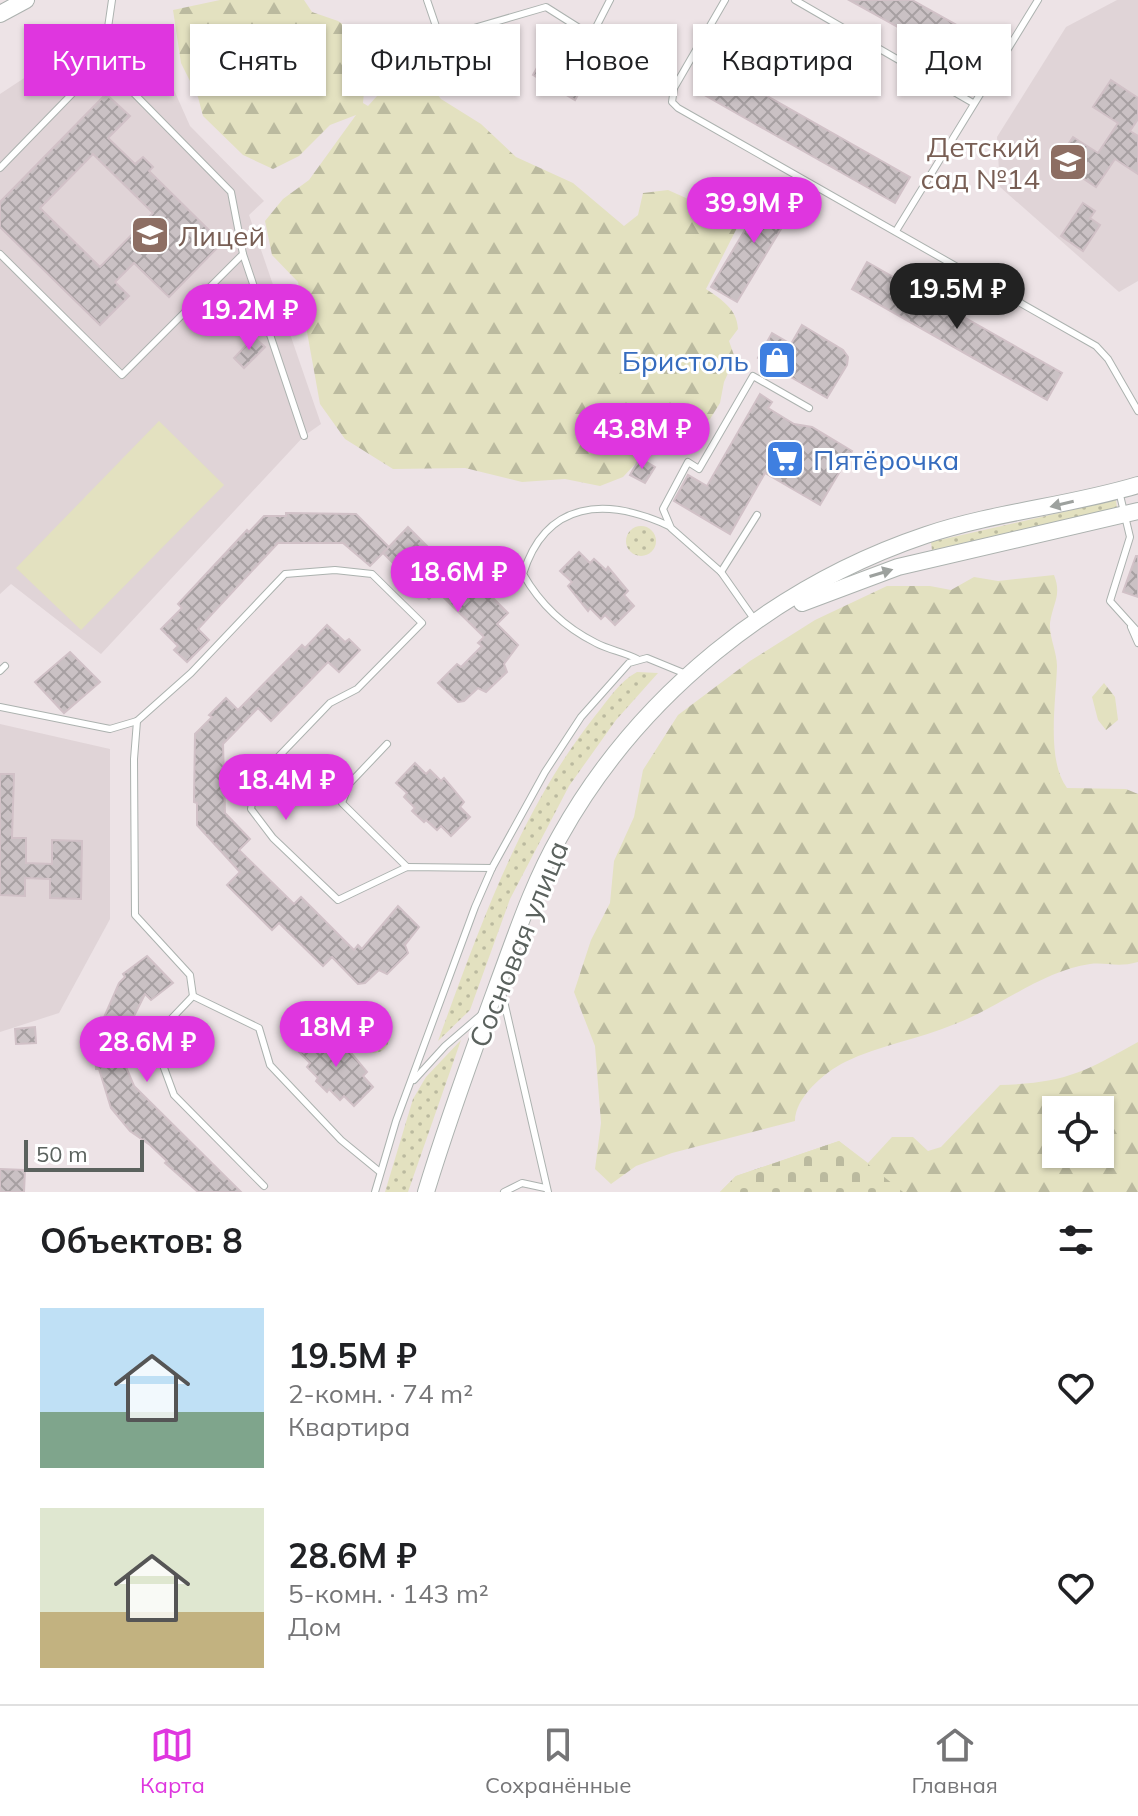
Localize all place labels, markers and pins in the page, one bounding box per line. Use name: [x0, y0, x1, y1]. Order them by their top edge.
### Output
place label: Детский сад №14: [920, 129, 1040, 196]
school or university icon: Детский сад №14: [1047, 141, 1089, 183]
pin: 39.9M ₽: [680, 177, 828, 245]
school or university icon: Лицей: [129, 214, 171, 256]
place label: Лицей: [178, 218, 265, 253]
pin: 19.5M ₽: [883, 263, 1031, 331]
pin: 19.2M ₽: [175, 284, 323, 352]
shop icon: Бристоль: [756, 339, 798, 381]
place label: Бристоль: [622, 343, 749, 378]
pin: 43.8M ₽: [568, 403, 716, 471]
supermarket icon: Пятёрочка: [764, 438, 806, 480]
place label: Пятёрочка: [813, 442, 959, 477]
pin: 18.6M ₽: [384, 546, 532, 614]
pin: 18.4M ₽: [212, 754, 360, 822]
pin: 18M ₽: [280, 1001, 392, 1069]
pin: 28.6M ₽: [73, 1016, 221, 1084]

